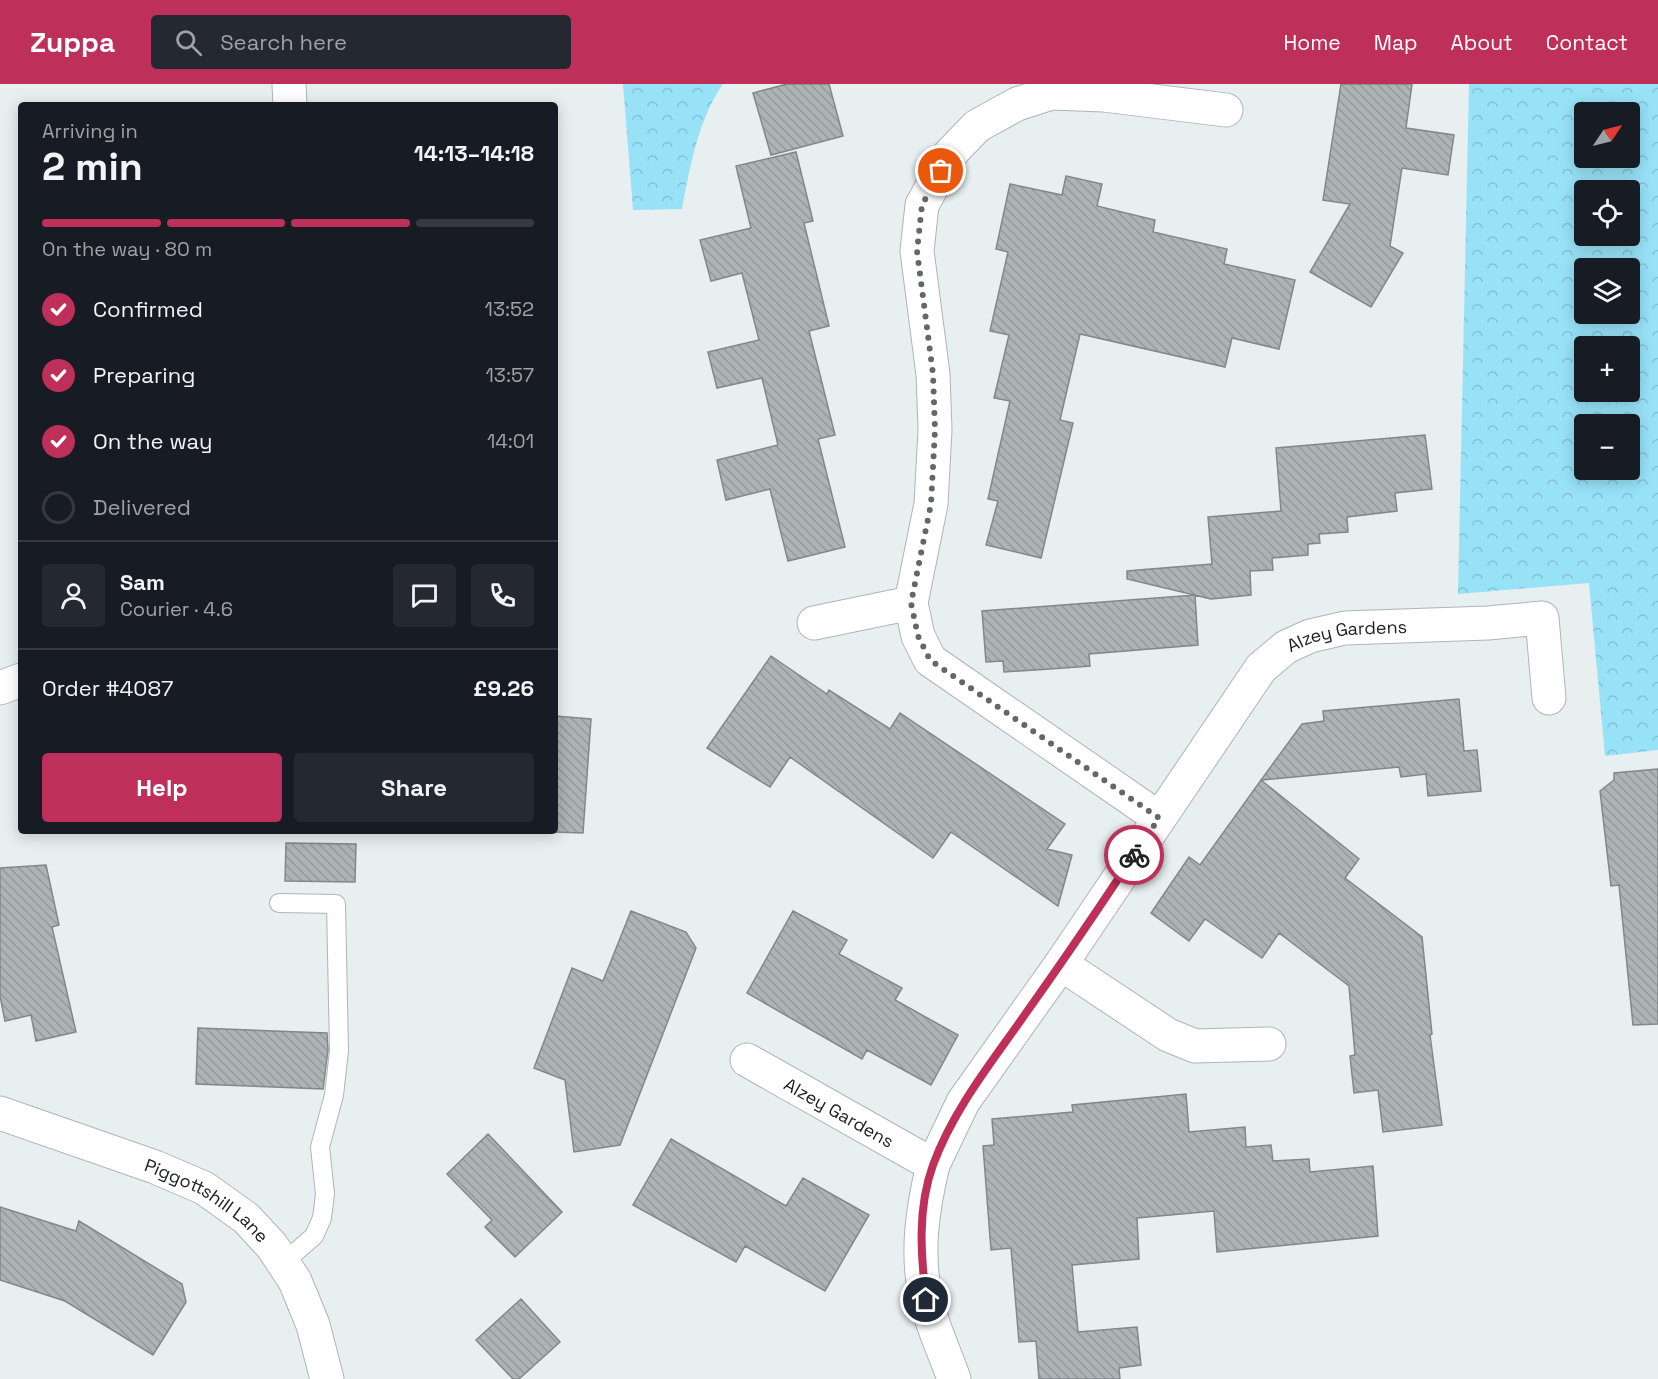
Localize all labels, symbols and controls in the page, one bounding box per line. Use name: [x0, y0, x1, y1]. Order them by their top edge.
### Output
search box: [151, 15, 571, 69]
text: Zuppa: [30, 24, 115, 60]
icon: search: [172, 26, 205, 59]
text: Search here: [220, 28, 347, 56]
text: Home: [1283, 29, 1341, 56]
text: Map: [1374, 29, 1418, 56]
text: About: [1451, 29, 1513, 56]
text: Contact: [1546, 29, 1628, 56]
north arrow: [1574, 102, 1640, 168]
map controls: [1574, 102, 1640, 480]
text: Arriving in: [42, 118, 138, 144]
text: 14:13–14:18: [414, 139, 534, 167]
text: 2 min: [42, 142, 143, 191]
pin: [915, 145, 966, 196]
icon: bag: [924, 154, 957, 187]
button: locate: [1574, 180, 1640, 246]
text: On the way · 80 m: [42, 236, 212, 262]
button: layers: [1574, 258, 1640, 324]
icon: check: [42, 293, 75, 326]
text: Confirmed: [93, 295, 203, 323]
text: 13:52: [485, 296, 534, 322]
button: +: [1574, 336, 1640, 402]
icon: check: [42, 359, 75, 392]
text: Preparing: [93, 361, 195, 389]
text: 13:57: [485, 362, 534, 388]
button: −: [1574, 414, 1640, 480]
icon: check: [42, 425, 75, 458]
text: On the way: [93, 427, 212, 455]
text: 14:01: [487, 428, 534, 454]
text: Delivered: [93, 493, 191, 521]
button: person: [42, 564, 105, 627]
button: chat: [393, 564, 456, 627]
button: phone: [471, 564, 534, 627]
text: Sam: [120, 568, 165, 596]
text: Courier · 4.6: [120, 596, 233, 622]
street label: Alzey Gardens: [1283, 614, 1407, 657]
text: Order #4087: [42, 674, 173, 702]
text: £9.26: [473, 674, 534, 702]
button: Help: [42, 753, 282, 822]
button: Share: [294, 753, 534, 822]
courier: [1104, 825, 1164, 885]
icon: bike: [1118, 839, 1151, 872]
street label: Alzey Gardens: [780, 1072, 898, 1152]
street label: Piggottshill Lane: [142, 1153, 274, 1247]
pin: [900, 1274, 951, 1325]
icon: home: [909, 1283, 942, 1316]

